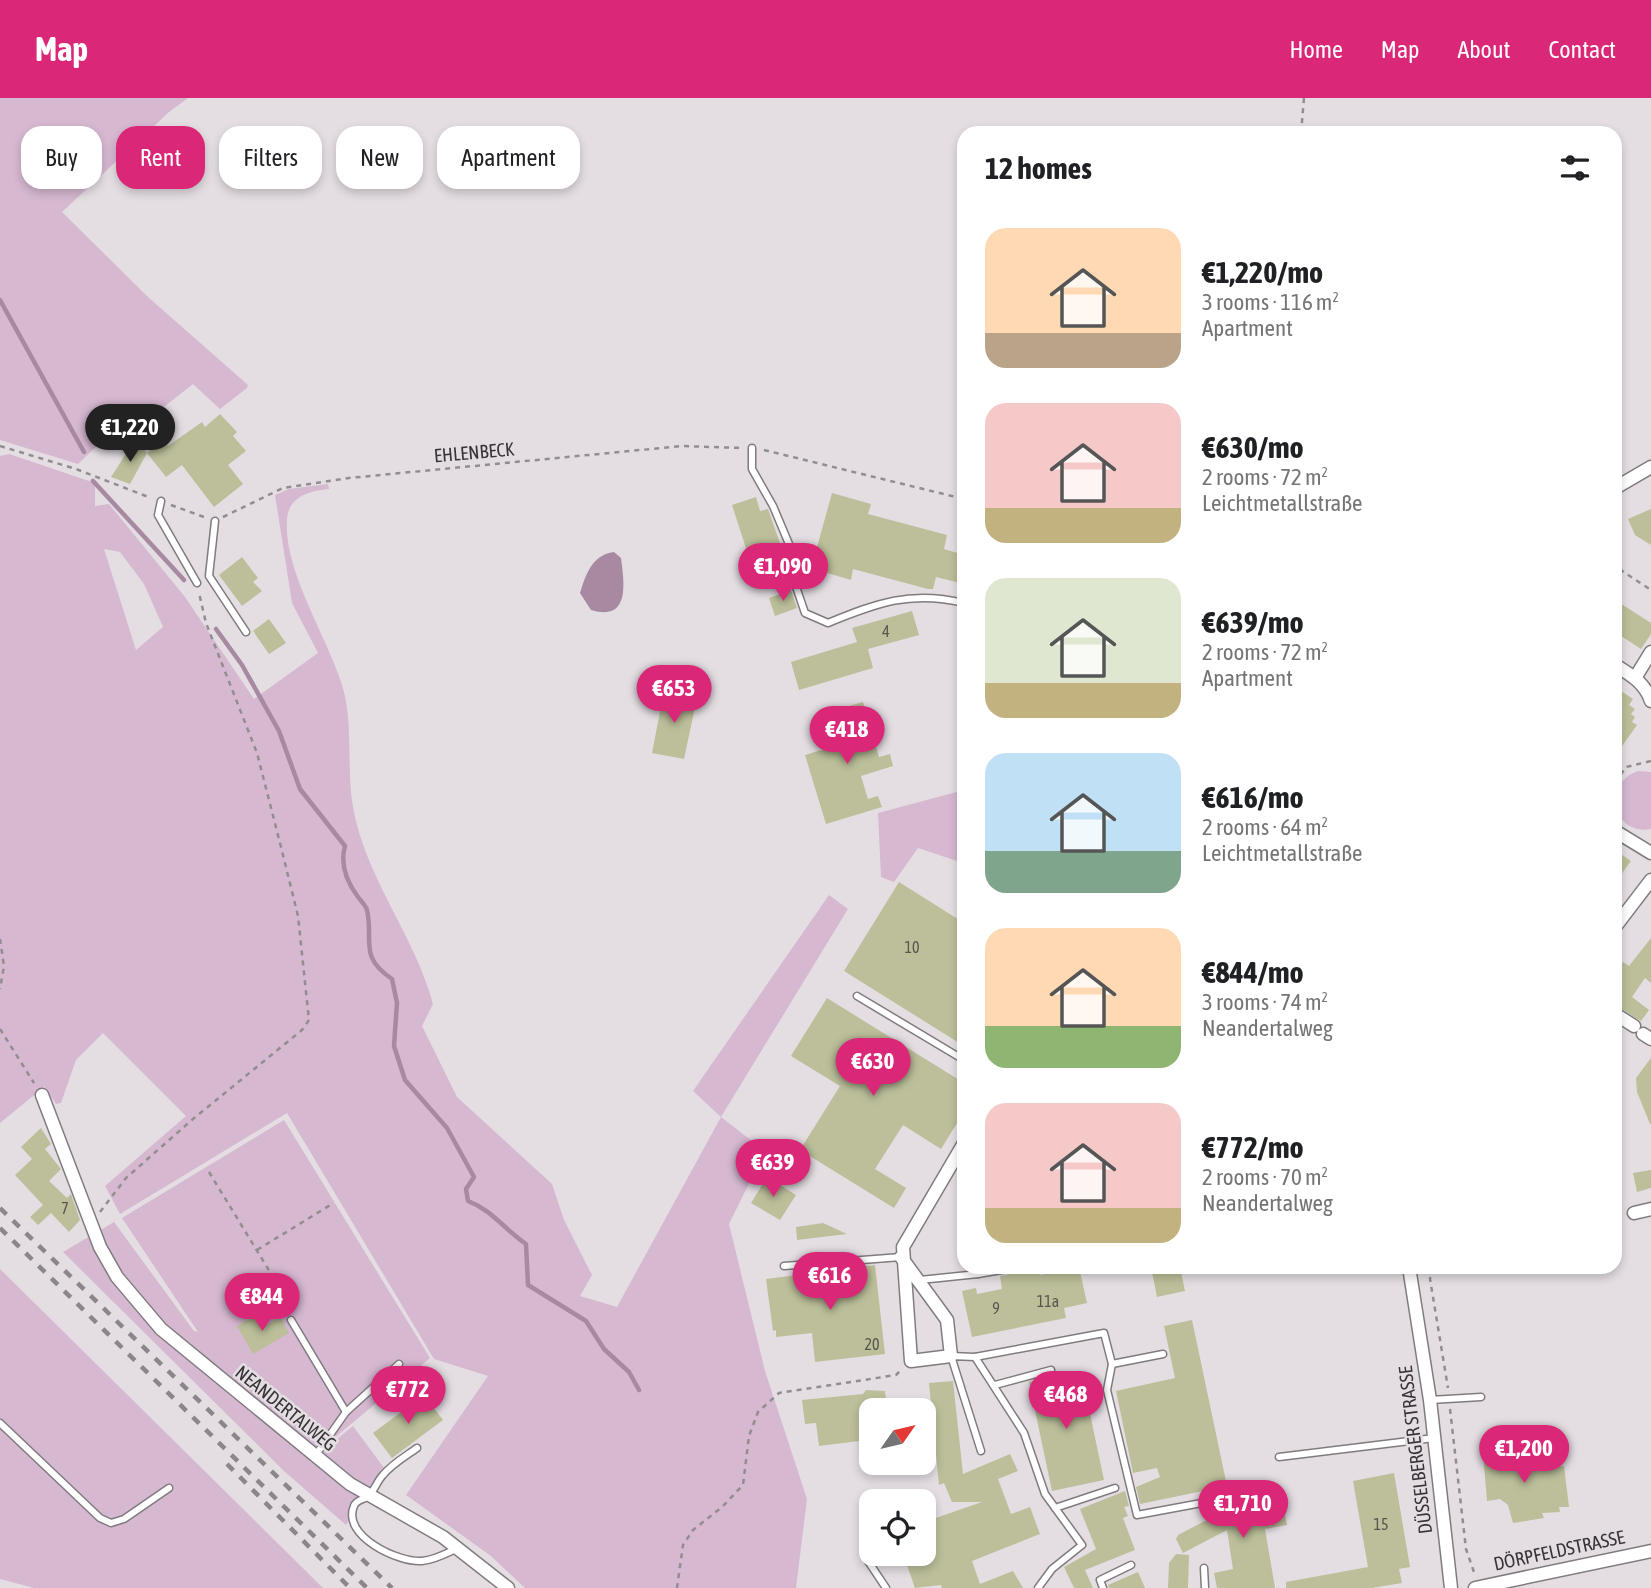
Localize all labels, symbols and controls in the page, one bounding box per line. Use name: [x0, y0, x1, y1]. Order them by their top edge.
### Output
text: Map: [35, 30, 88, 68]
text: Home: [1289, 36, 1343, 63]
text: Map: [1381, 36, 1419, 63]
text: About: [1457, 36, 1510, 63]
text: Contact: [1548, 36, 1616, 63]
chip: Buy: [21, 126, 102, 189]
chip: Rent: [116, 126, 205, 189]
chip: Filters: [219, 126, 322, 189]
chip: New: [336, 126, 423, 189]
chip: Apartment: [437, 126, 580, 189]
icon: filters: [1556, 149, 1594, 187]
text: 12 homes: [985, 151, 1092, 185]
text: €1,220/mo: [1202, 255, 1323, 289]
icon: home: [1041, 256, 1125, 340]
text: 3 rooms · 116 m²: [1202, 289, 1339, 315]
text: Apartment: [1202, 315, 1293, 341]
pin: €1,220: [73, 404, 187, 464]
text: €1,220: [101, 414, 159, 440]
text: €630/mo: [1202, 430, 1304, 464]
icon: home: [1041, 431, 1125, 515]
street label: EHLENBECK: [433, 437, 516, 466]
text: 2 rooms · 72 m²: [1202, 464, 1328, 490]
text: Leichtmetallstraße: [1202, 490, 1362, 516]
pin: €1,090: [726, 544, 840, 603]
text: €1,090: [754, 553, 812, 579]
text: €639/mo: [1202, 605, 1304, 639]
icon: home: [1041, 606, 1125, 690]
house number: 4: [882, 622, 890, 640]
text: 2 rooms · 72 m²: [1202, 639, 1328, 665]
text: Apartment: [1202, 665, 1293, 691]
pin: €653: [633, 666, 715, 725]
text: €653: [653, 675, 695, 701]
pin: €418: [806, 706, 888, 766]
text: €418: [826, 716, 868, 742]
text: €616/mo: [1202, 780, 1304, 814]
icon: home: [1041, 781, 1125, 865]
text: 2 rooms · 64 m²: [1202, 814, 1328, 840]
text: Leichtmetallstraße: [1202, 840, 1362, 866]
house number: 10: [904, 938, 920, 956]
text: €844/mo: [1202, 955, 1304, 989]
icon: home: [1041, 956, 1125, 1040]
text: 3 rooms · 74 m²: [1202, 989, 1328, 1015]
text: Neandertalweg: [1202, 1015, 1333, 1041]
pin: €630: [832, 1038, 914, 1098]
text: €630: [852, 1048, 894, 1074]
text: €772/mo: [1202, 1130, 1304, 1164]
icon: home: [1041, 1131, 1125, 1215]
pin: €639: [732, 1140, 814, 1199]
text: €639: [752, 1149, 794, 1175]
text: 2 rooms · 70 m²: [1202, 1164, 1328, 1190]
text: Neandertalweg: [1202, 1190, 1333, 1216]
house number: 7: [61, 1199, 69, 1217]
pin: €616: [789, 1252, 871, 1312]
text: €616: [809, 1262, 851, 1288]
pin: €844: [221, 1274, 303, 1333]
text: €844: [241, 1283, 283, 1309]
house number: 11a: [1037, 1292, 1059, 1310]
house number: 9: [992, 1299, 1000, 1317]
house number: 20: [864, 1335, 880, 1353]
street label: NEANDERTALWEG: [231, 1361, 341, 1455]
street label: DÜSSELBERGER STRASSE: [1394, 1365, 1436, 1535]
pin: €772: [367, 1366, 449, 1426]
pin: €468: [1025, 1372, 1107, 1431]
text: €772: [387, 1376, 429, 1402]
text: €468: [1045, 1381, 1087, 1407]
north arrow: [859, 1398, 936, 1475]
map controls: [859, 1398, 936, 1566]
pin: €1,200: [1467, 1426, 1581, 1485]
text: €1,200: [1495, 1435, 1553, 1461]
pin: €1,710: [1186, 1480, 1300, 1540]
button: locate: [859, 1489, 936, 1566]
text: €1,710: [1214, 1490, 1272, 1516]
house number: 15: [1373, 1515, 1389, 1533]
street label: DÖRPFELDSTRASSE: [1491, 1525, 1627, 1575]

